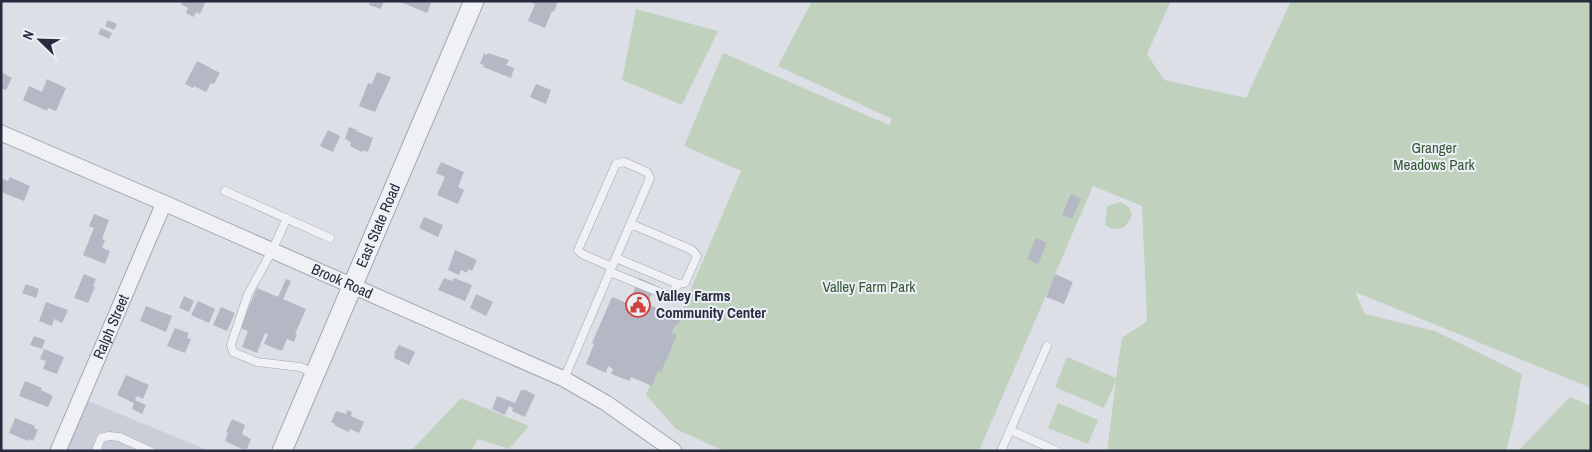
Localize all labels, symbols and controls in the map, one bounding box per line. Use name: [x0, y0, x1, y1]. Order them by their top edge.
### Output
north arrow: [15, 15, 65, 65]
text: N: [18, 28, 38, 42]
park label: Granger Meadows Park: [1393, 137, 1476, 175]
street label: East State Road: [350, 180, 405, 271]
street label: Brook Road: [308, 258, 376, 304]
park label: Valley Farm Park: [823, 276, 916, 297]
place label: Valley Farms Community Center: [656, 285, 766, 323]
street label: Ralph Street: [87, 291, 134, 362]
public building icon: Valley Farms Community Center: [625, 292, 651, 318]

